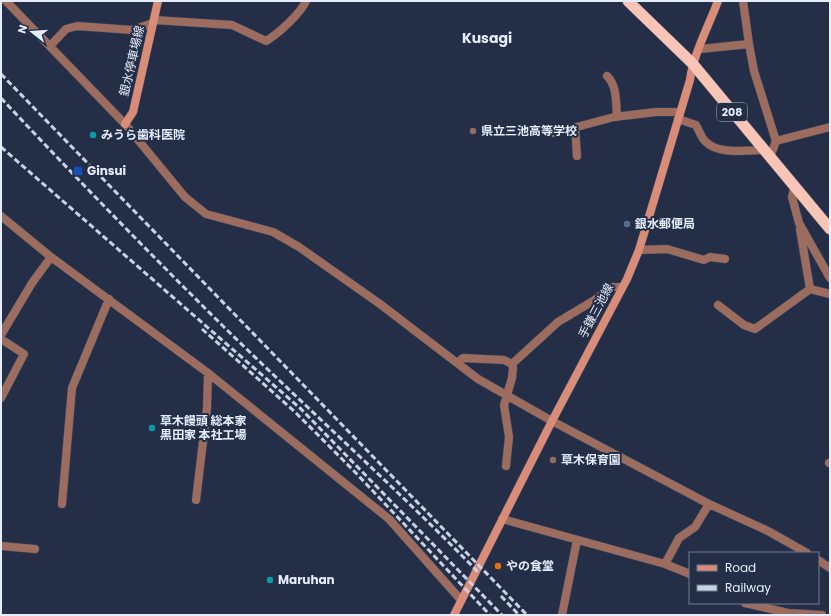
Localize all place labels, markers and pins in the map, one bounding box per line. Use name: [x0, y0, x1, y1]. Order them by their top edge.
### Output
place label: 県立三池高等学校: [481, 122, 577, 139]
place label: みうら歯科医院: [101, 126, 185, 143]
marker: 県立三池高等学校: [468, 126, 478, 136]
marker: みうら歯科医院: [88, 130, 98, 140]
place label: Ginsui: [87, 162, 126, 179]
marker: Ginsui: [72, 165, 84, 177]
place label: 銀水郵便局: [634, 215, 695, 232]
marker: 銀水郵便局: [622, 219, 632, 229]
place label: 草木饅頭 総本家 黒田家 本社工場: [160, 412, 247, 443]
marker: 草木饅頭 総本家 黒田家 本社工場: [147, 423, 157, 433]
place label: 草木保育園: [561, 451, 621, 468]
marker: 草木保育園: [548, 455, 558, 465]
place label: やの食堂: [506, 557, 554, 574]
marker: やの食堂: [493, 561, 503, 571]
place label: Maruhan: [278, 571, 335, 588]
marker: Maruhan: [265, 575, 275, 585]

